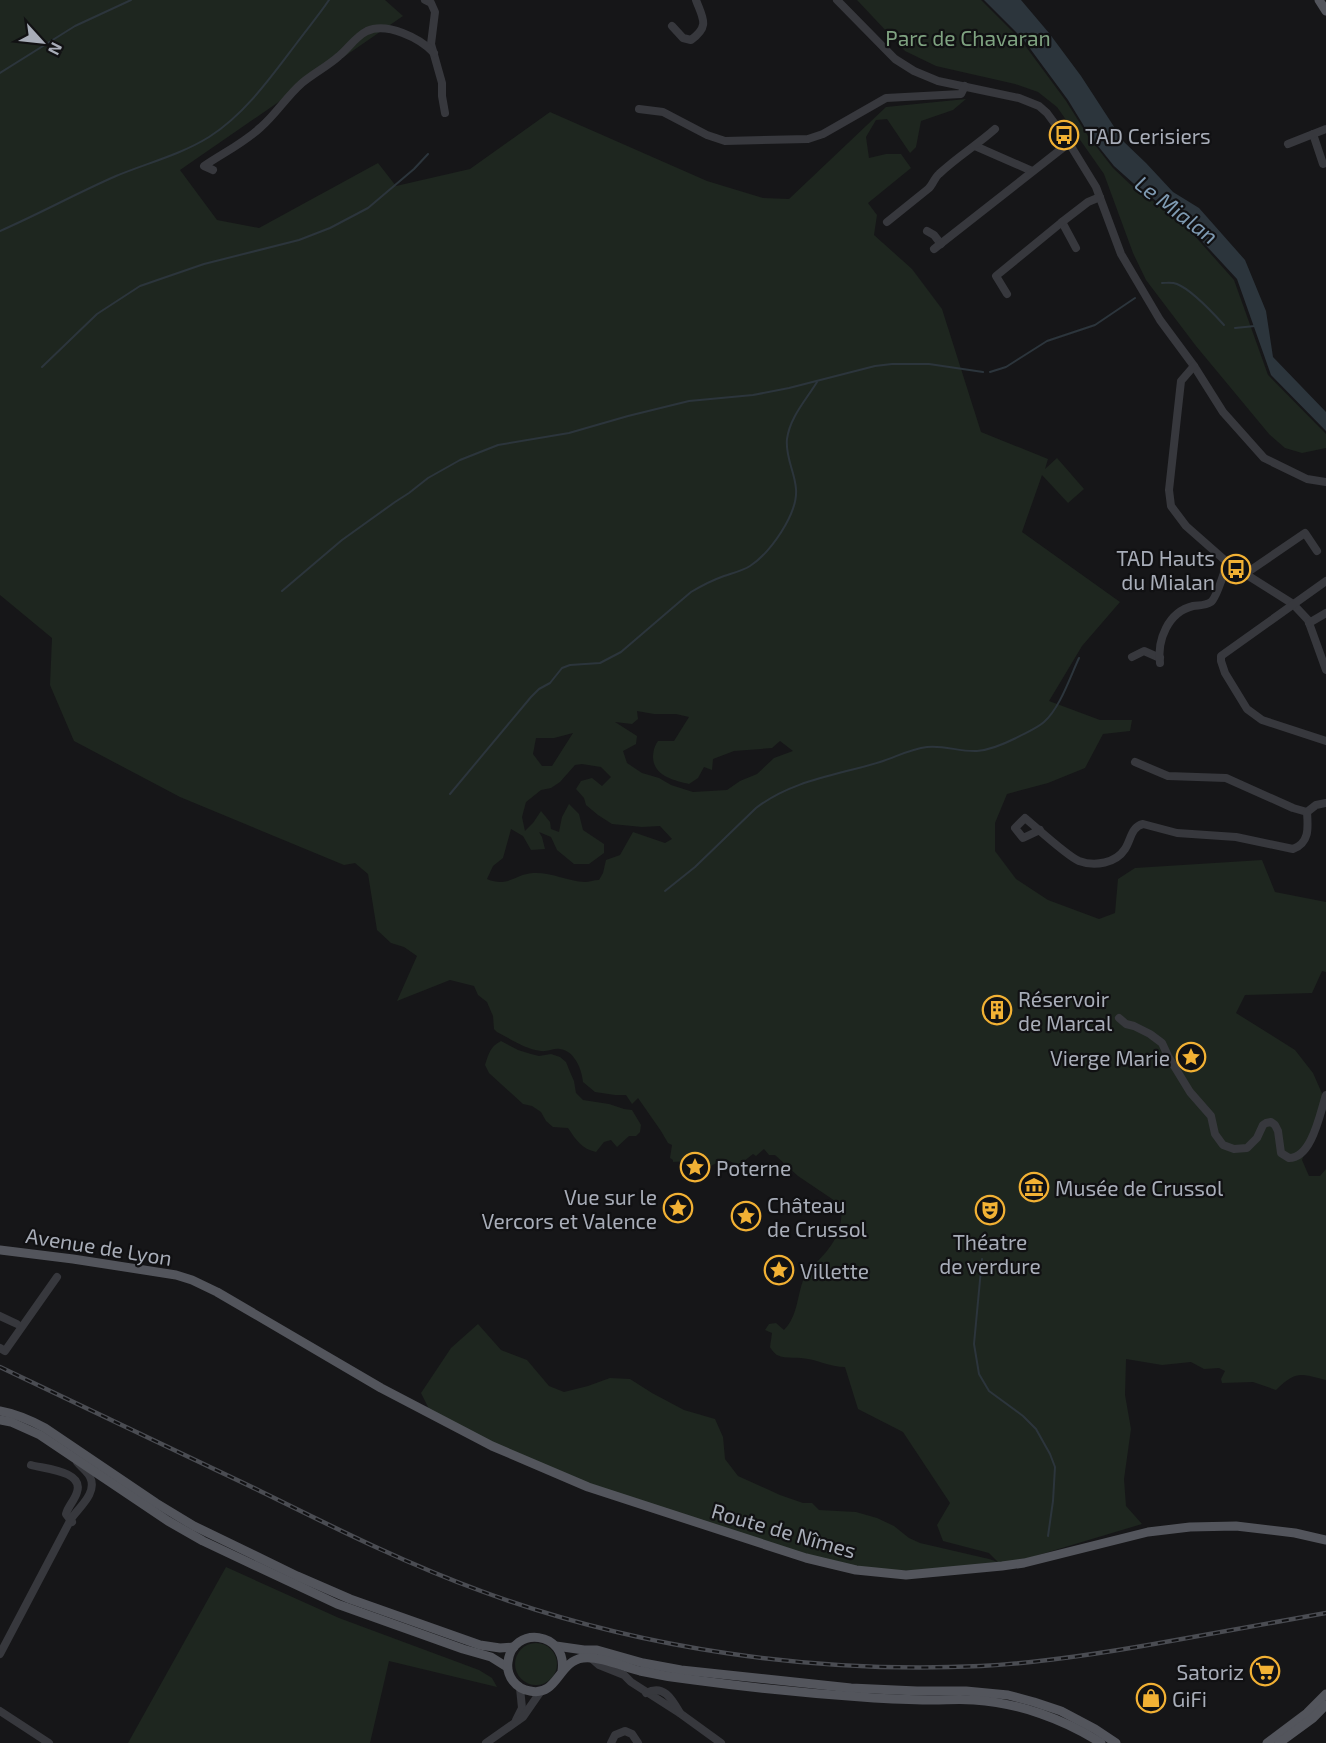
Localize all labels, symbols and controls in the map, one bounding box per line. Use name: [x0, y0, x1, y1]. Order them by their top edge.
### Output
north arrow: [12, 12, 72, 72]
park label: Parc de Chavaran: [885, 25, 1051, 50]
text: N: [45, 40, 67, 59]
bus stop icon: TAD Cerisiers: [1048, 119, 1080, 151]
place label: TAD Cerisiers: [1085, 123, 1211, 148]
water label: Le Mialan: [1131, 169, 1223, 249]
place label: TAD Hauts du Mialan: [1116, 545, 1215, 594]
bus stop icon: TAD Hauts du Mialan: [1220, 553, 1252, 585]
place label: Réservoir de Marcal: [1018, 986, 1113, 1035]
building icon: Réservoir de Marcal: [981, 994, 1013, 1026]
place icon: Vierge Marie: [1175, 1041, 1207, 1073]
place label: Vierge Marie: [1050, 1045, 1170, 1070]
place icon: Poterne: [679, 1151, 711, 1183]
place label: Poterne: [716, 1155, 791, 1180]
museum icon: Musée de Crussol: [1018, 1171, 1050, 1203]
place label: Musée de Crussol: [1055, 1175, 1224, 1200]
place label: Vue sur le Vercors et Valence: [482, 1184, 657, 1233]
place icon: Vue sur le Vercors et Valence: [662, 1192, 694, 1224]
place label: Château de Crussol: [767, 1192, 868, 1241]
theatre icon: Théatre de verdure: [974, 1194, 1006, 1226]
place icon: Château de Crussol: [730, 1200, 762, 1232]
street label: Avenue de Lyon: [24, 1222, 174, 1270]
place label: Théatre de verdure: [939, 1229, 1041, 1278]
place icon: Villette: [763, 1254, 795, 1286]
place label: Villette: [800, 1258, 869, 1283]
street label: Route de Nîmes: [709, 1497, 859, 1563]
supermarket icon: Satoriz: [1249, 1655, 1281, 1687]
place label: Satoriz: [1176, 1659, 1244, 1684]
shop icon: GiFi: [1135, 1682, 1167, 1714]
place label: GiFi: [1172, 1686, 1207, 1711]

